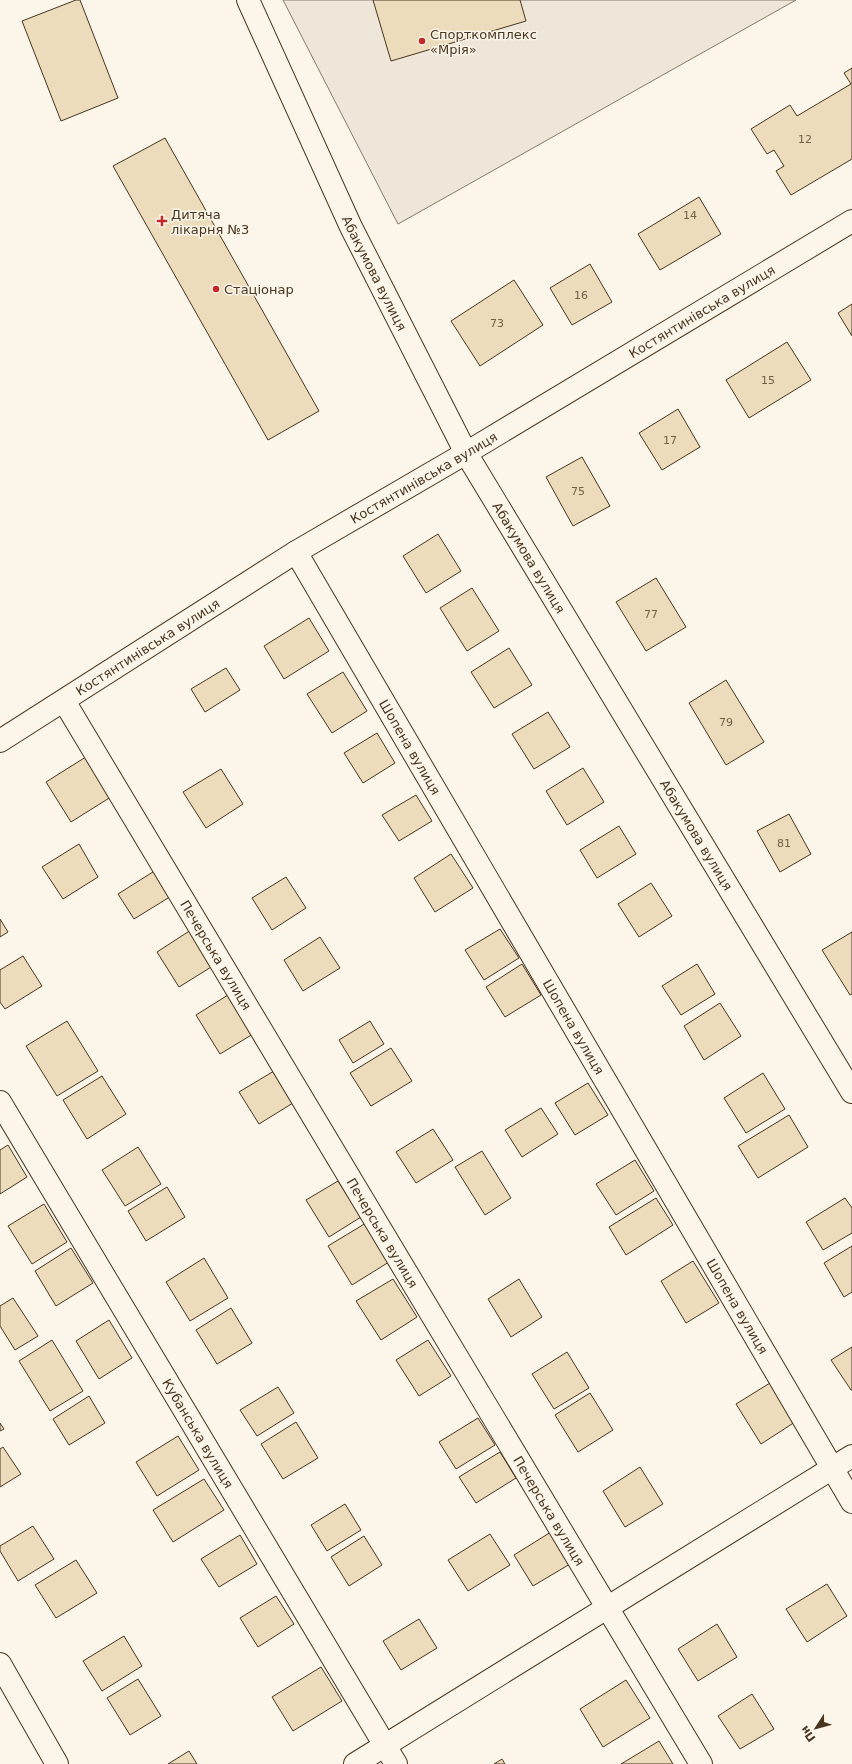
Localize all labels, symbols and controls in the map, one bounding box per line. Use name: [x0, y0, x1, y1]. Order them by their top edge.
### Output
place label: Спорткомплекс «Мрія»: [430, 27, 537, 57]
marker: Спорткомплекс «Мрія»: [417, 36, 427, 46]
house number: 12: [798, 133, 812, 146]
place label: Дитяча лікарня №3: [171, 207, 249, 237]
house number: 14: [683, 209, 697, 222]
street label: Абакумова вулиця: [339, 213, 410, 333]
marker: Дитяча лікарня №3: [156, 215, 168, 227]
street label: Костянтинівська вулиця: [626, 262, 778, 361]
place label: Стаціонар: [224, 282, 294, 297]
marker: Стаціонар: [211, 284, 221, 294]
house number: 16: [574, 289, 588, 302]
house number: 73: [490, 317, 504, 330]
house number: 15: [761, 374, 775, 387]
street label: Костянтинівська вулиця: [347, 429, 500, 526]
house number: 17: [663, 434, 677, 447]
house number: 75: [571, 485, 585, 498]
street label: Абакумова вулиця: [490, 499, 568, 616]
street label: Костянтинівська вулиця: [73, 595, 222, 698]
house number: 77: [644, 608, 658, 621]
street label: Шопена вулиця: [376, 697, 444, 797]
house number: 79: [719, 716, 733, 729]
street label: Абакумова вулиця: [657, 777, 736, 893]
house number: 81: [777, 837, 791, 850]
street label: Печерська вулиця: [177, 897, 255, 1013]
street label: Шопена вулиця: [540, 976, 608, 1077]
street label: Печерська вулиця: [344, 1175, 421, 1290]
street label: Шопена вулиця: [704, 1256, 771, 1357]
street label: Кубанська вулиця: [160, 1376, 237, 1491]
street label: Печерська вулиця: [511, 1453, 588, 1568]
north arrow: [796, 1708, 836, 1748]
text: Пн: [798, 1723, 819, 1744]

